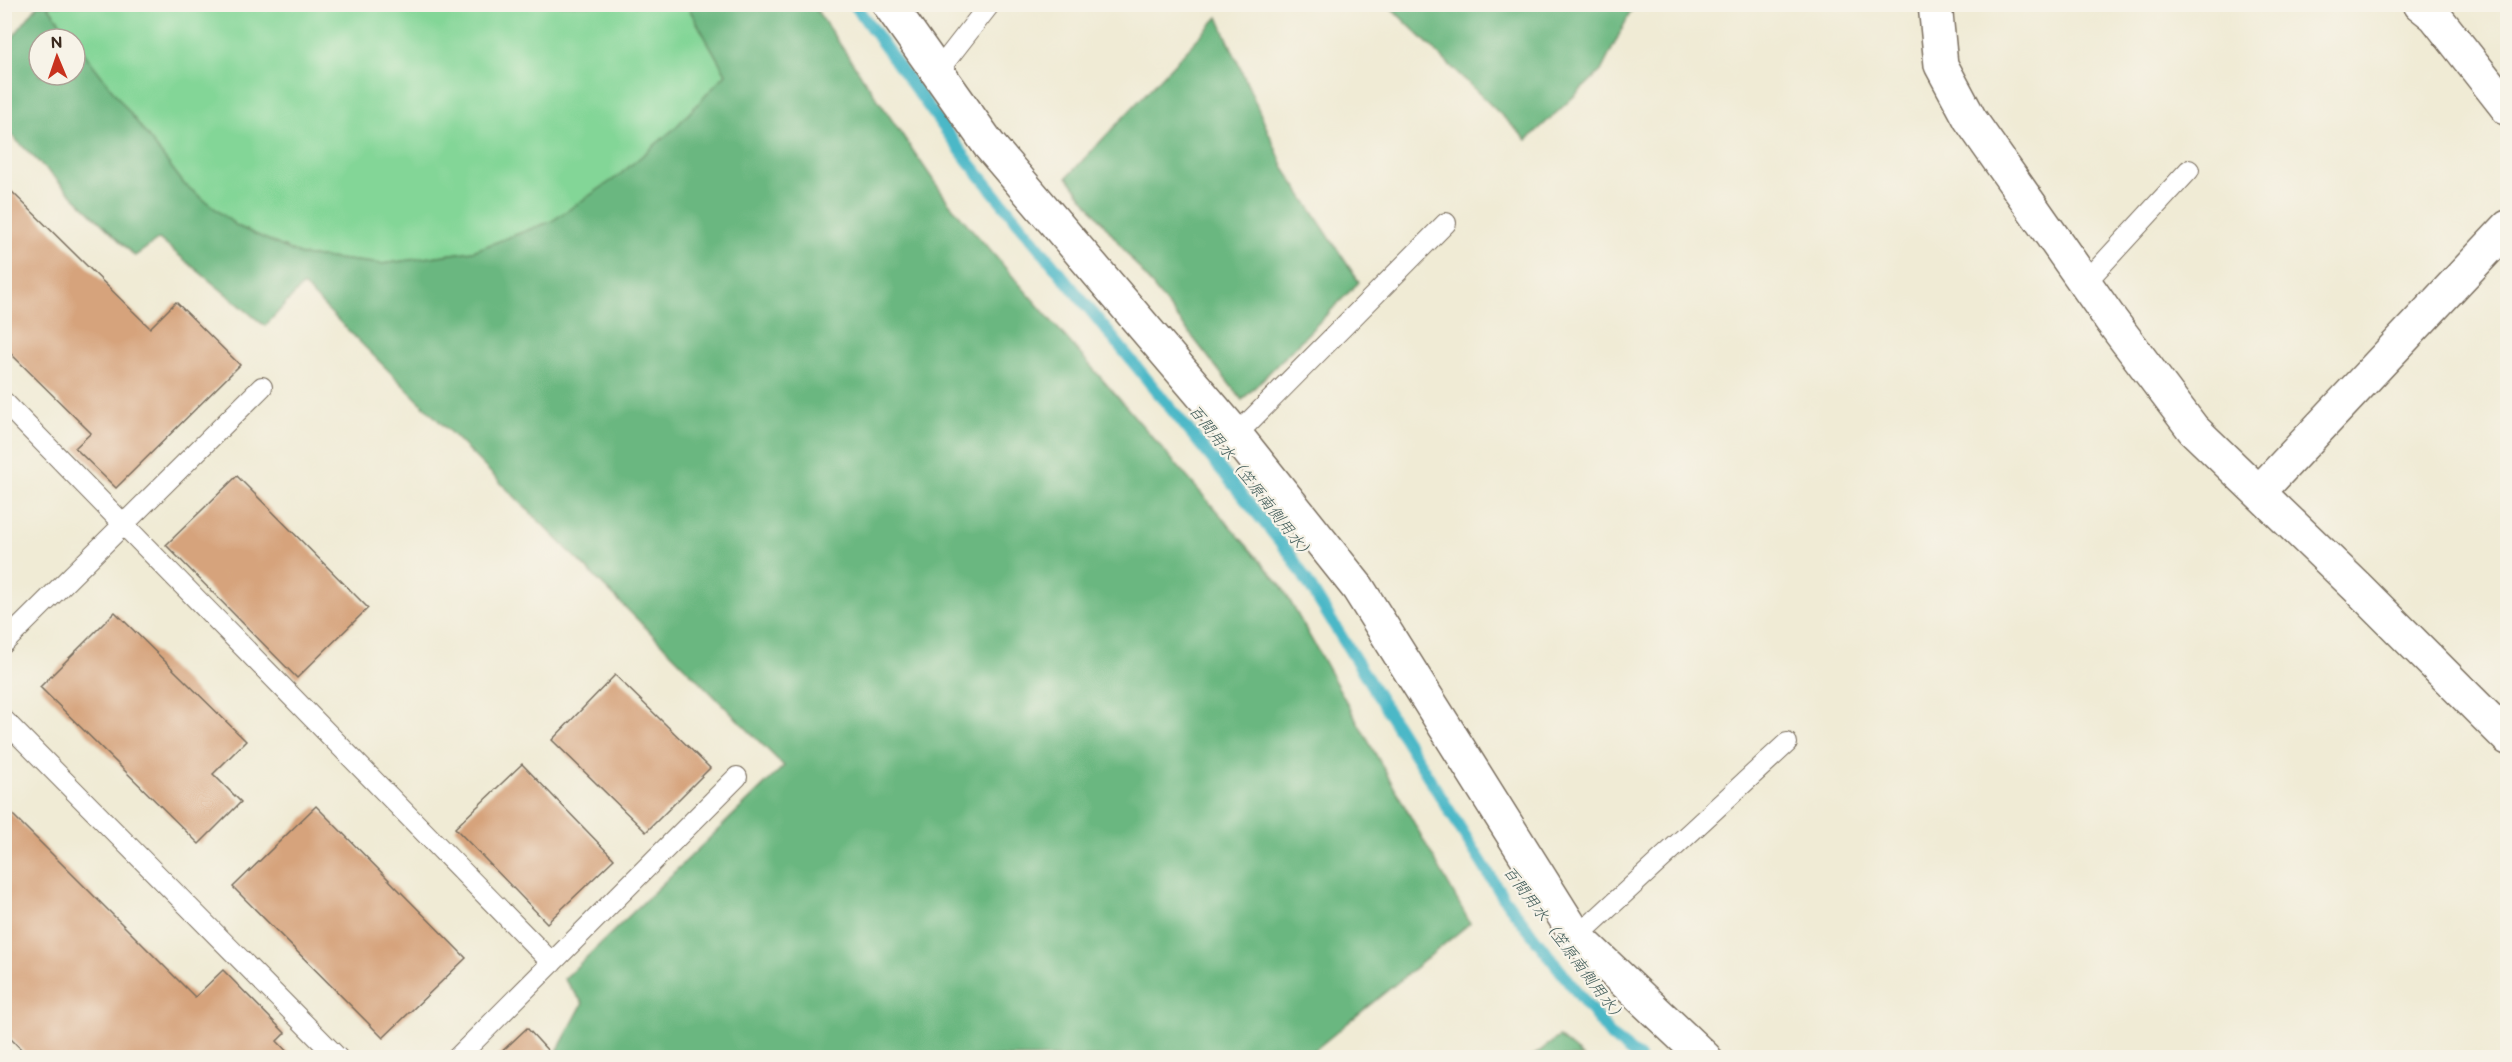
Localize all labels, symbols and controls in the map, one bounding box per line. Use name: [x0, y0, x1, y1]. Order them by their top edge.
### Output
north arrow: [27, 27, 87, 87]
text: N: [50, 34, 63, 53]
water label: 百間用水（笠原南側用水）: [1184, 401, 1318, 565]
water label: 百間用水（笠原南側用水）: [1499, 863, 1629, 1027]

